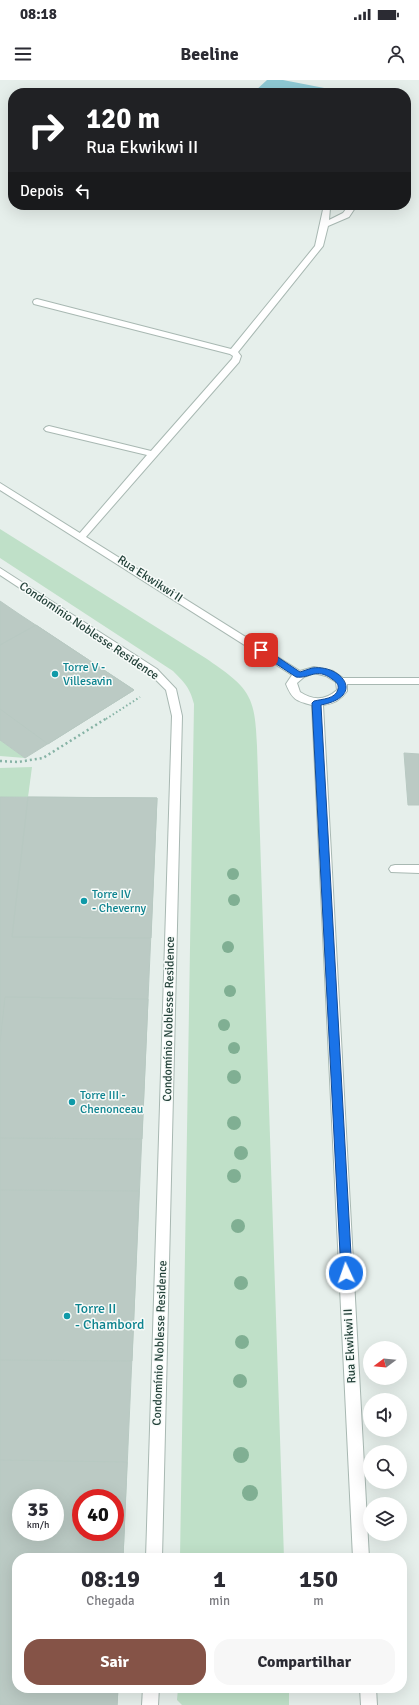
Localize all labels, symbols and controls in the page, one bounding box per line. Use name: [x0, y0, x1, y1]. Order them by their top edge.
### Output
text: 08:18: [20, 5, 57, 23]
icon: menu: [12, 43, 34, 65]
text: Beeline: [180, 43, 239, 65]
icon: person: [385, 43, 407, 65]
text: 120 m: [86, 102, 160, 136]
icon: right: [20, 104, 72, 156]
text: Rua Ekwikwi II: [86, 136, 198, 158]
icon: left: [72, 180, 94, 202]
text: Depois: [20, 182, 64, 200]
street label: Rua Ekwikwi II: [115, 552, 185, 606]
street label: Condomínio Noblesse Residence: [16, 579, 162, 683]
pin: [244, 633, 278, 667]
icon: arrive: [250, 639, 272, 661]
place label: Torre V - Villesavin: [63, 660, 112, 689]
marker: Torre V - Villesavin: [50, 669, 60, 679]
place label: Torre IV - Cheverny: [92, 887, 147, 916]
marker: Torre IV - Cheverny: [79, 896, 89, 906]
street label: Condomínio Noblesse Residence: [160, 936, 178, 1102]
place label: Torre III - Chenonceau: [80, 1088, 143, 1117]
marker: Torre III - Chenonceau: [67, 1097, 77, 1107]
position arrow: [325, 1252, 367, 1294]
street label: Condomínio Noblesse Residence: [150, 1260, 170, 1426]
place label: Torre II - Chambord: [75, 1300, 144, 1333]
street label: Rua Ekwikwi II: [341, 1308, 359, 1384]
marker: Torre II - Chambord: [62, 1311, 72, 1321]
north arrow: [363, 1341, 407, 1385]
map controls: [363, 1341, 407, 1541]
button: sound: [363, 1393, 407, 1437]
button: search: [363, 1445, 407, 1489]
speed limit sign: 40: [72, 1489, 124, 1541]
text: 35: [27, 1497, 49, 1522]
button: layers: [363, 1497, 407, 1541]
text: km/h: [27, 1519, 49, 1531]
text: 08:19: [81, 1564, 140, 1594]
text: 1: [213, 1564, 226, 1594]
text: 150: [299, 1564, 338, 1594]
text: Chegada: [86, 1593, 135, 1609]
text: min: [209, 1593, 230, 1609]
text: m: [313, 1593, 324, 1609]
button: Sair: [24, 1639, 206, 1685]
button: Compartilhar: [214, 1639, 395, 1685]

